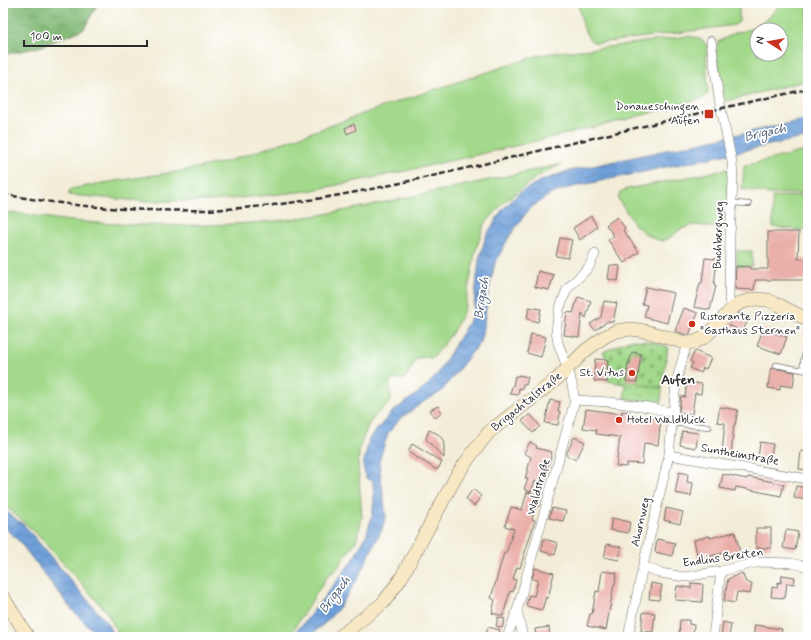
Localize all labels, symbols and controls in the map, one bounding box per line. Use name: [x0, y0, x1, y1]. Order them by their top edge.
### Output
scale bar: [24, 22, 147, 48]
north arrow: [749, 22, 789, 62]
text: 100 m: [30, 29, 62, 45]
text: N: [753, 35, 768, 45]
place label: Donaueschingen Aufen: [616, 99, 701, 129]
marker: Donaueschingen Aufen: [703, 108, 715, 120]
water label: Brigach: [742, 120, 788, 147]
street label: Buchbergweg: [710, 201, 729, 269]
water label: Brigach: [471, 276, 494, 320]
place label: Ristorante Pizzeria "Gasthaus Sternen": [700, 309, 800, 339]
marker: Ristorante Pizzeria "Gasthaus Sternen": [687, 319, 697, 329]
place label: St. Vitus: [580, 365, 625, 381]
street label: Brigachtalstraße: [488, 368, 566, 436]
marker: St. Vitus: [627, 368, 637, 378]
district label: Aufen: [661, 371, 695, 389]
place label: Hotel Waldblick: [627, 412, 706, 428]
marker: Hotel Waldblick: [614, 415, 624, 425]
street label: Suntheimstraße: [700, 440, 780, 470]
street label: Waldstraße: [523, 457, 555, 517]
street label: Ahornweg: [628, 496, 654, 548]
street label: Endlins Breiten: [682, 544, 764, 572]
water label: Brigach: [315, 573, 355, 618]

